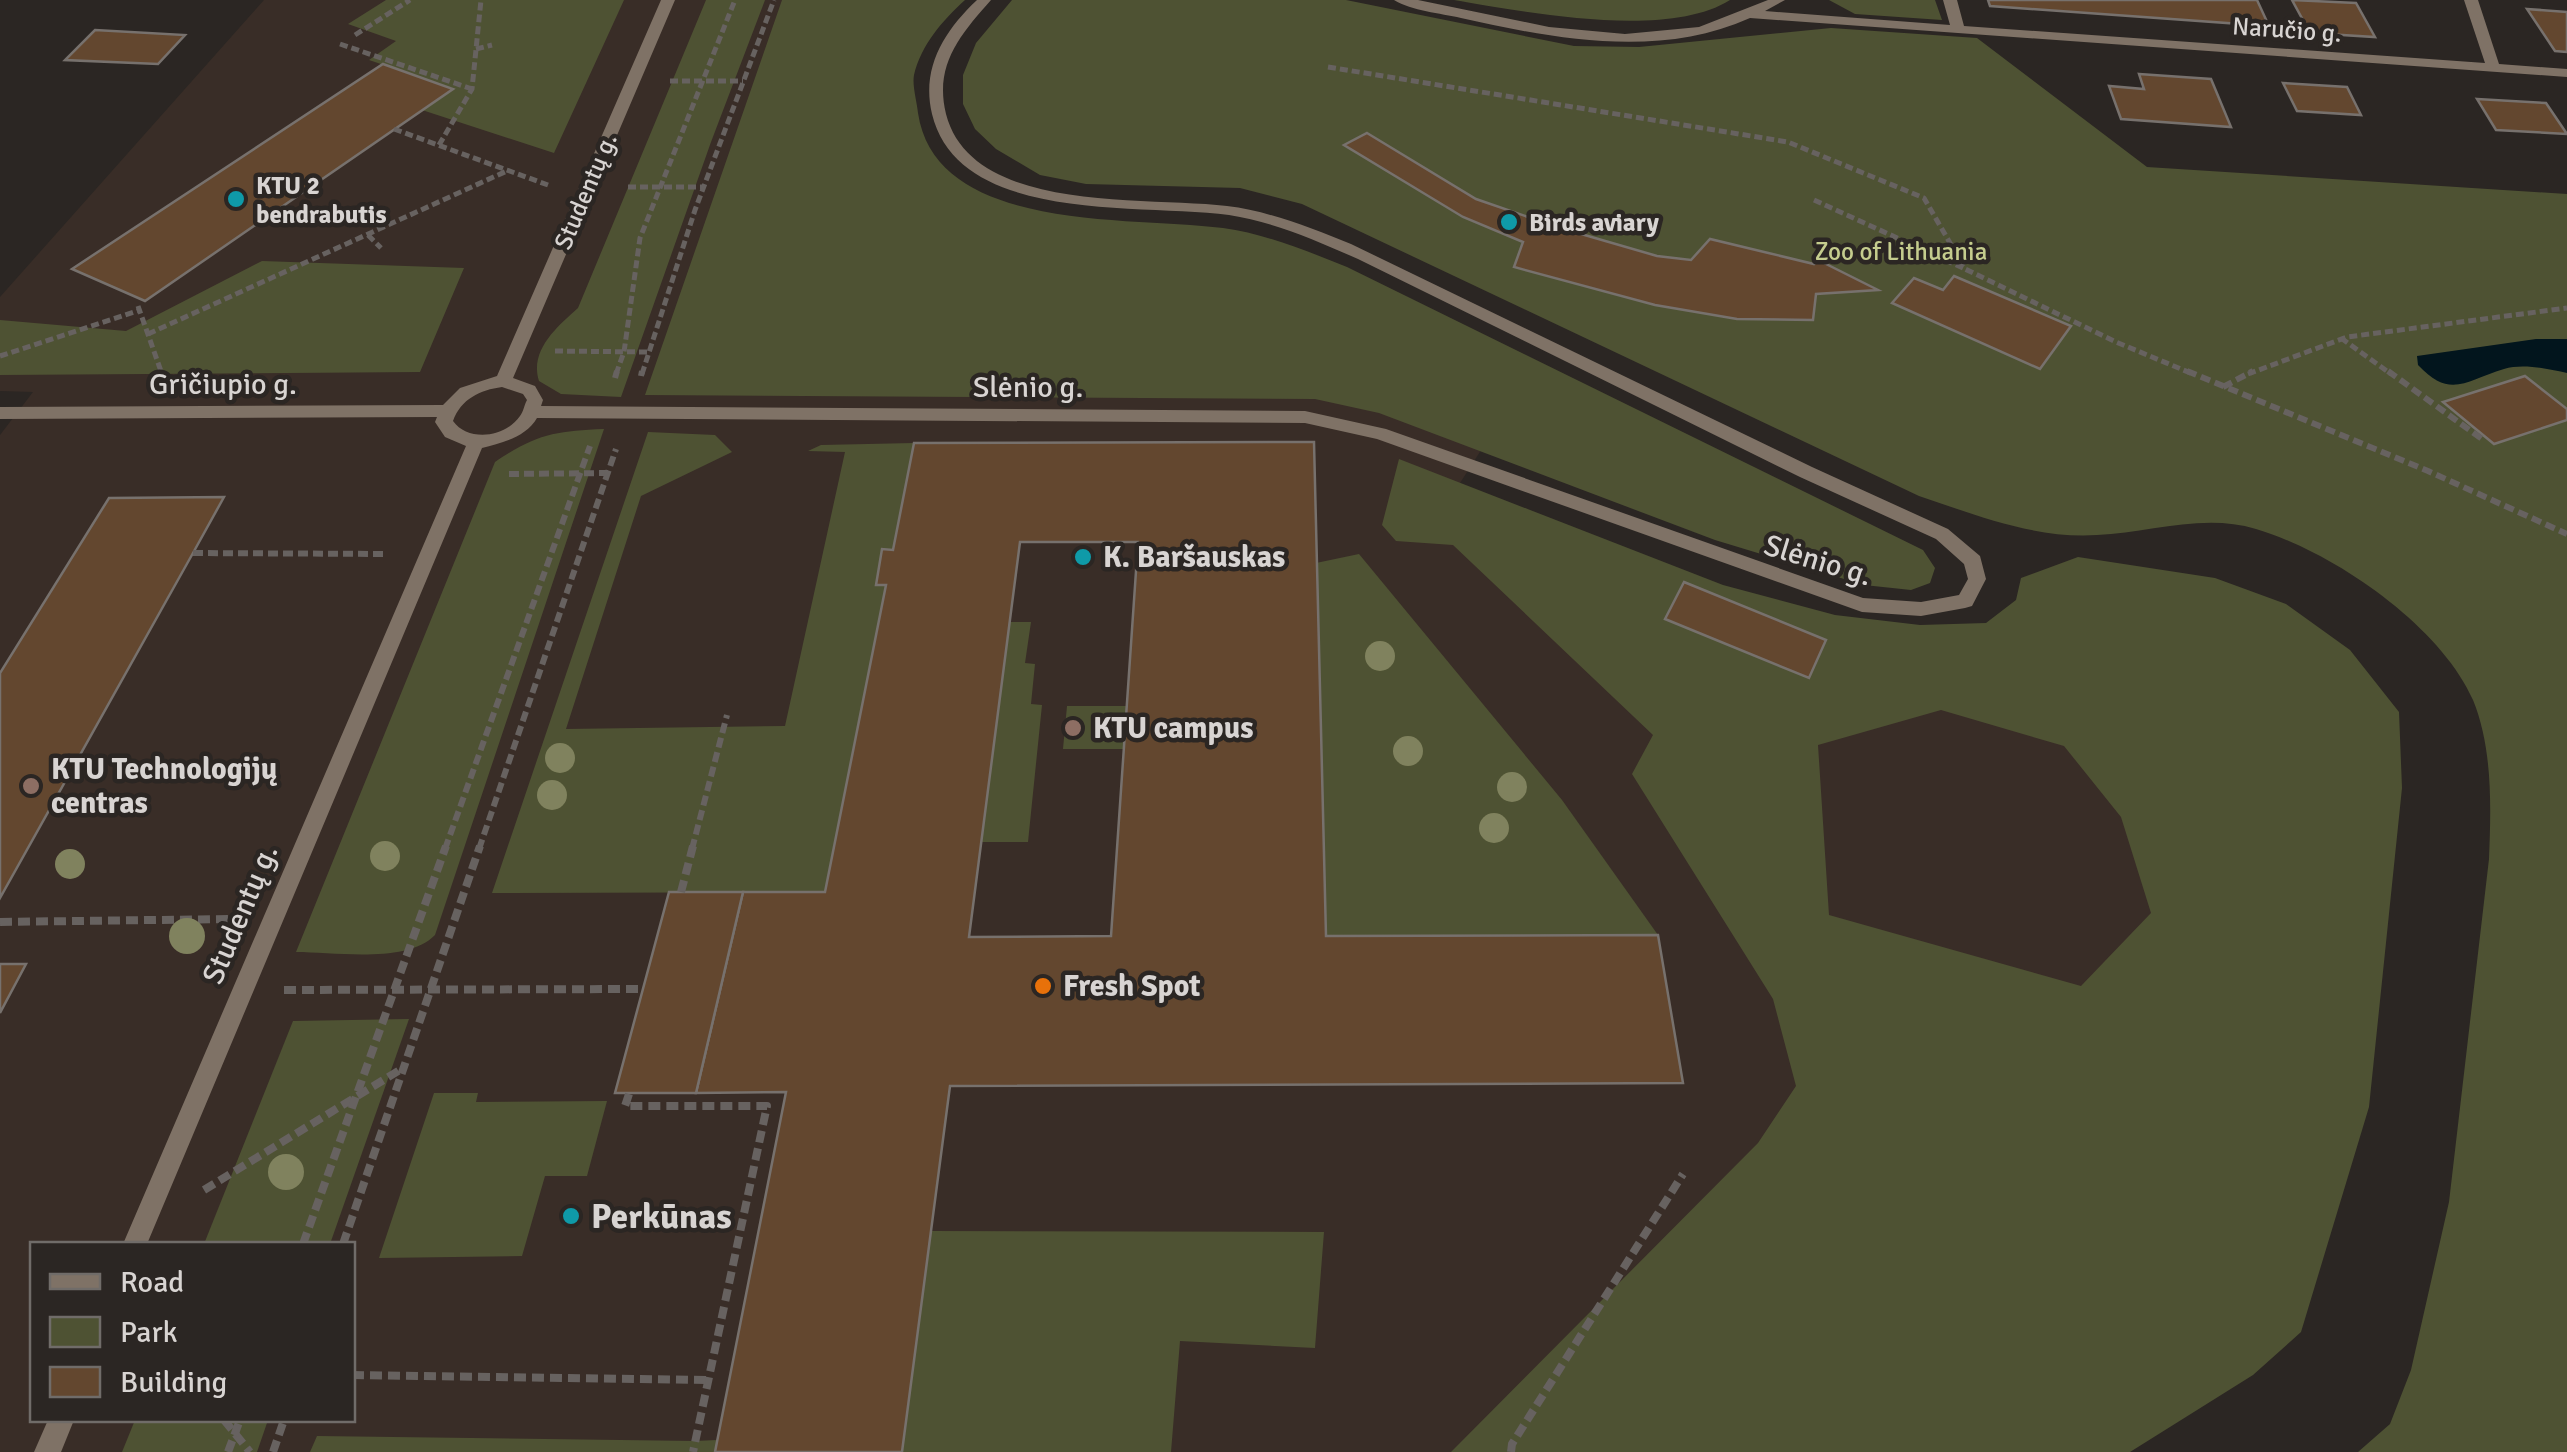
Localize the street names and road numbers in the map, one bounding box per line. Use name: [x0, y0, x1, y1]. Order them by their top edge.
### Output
street label: Naručio g.: [2231, 10, 2343, 49]
street label: Studentų g.: [547, 128, 624, 254]
street label: Gričiupio g.: [149, 366, 297, 403]
street label: Slėnio g.: [973, 369, 1083, 406]
street label: Slėnio g.: [1760, 527, 1876, 594]
street label: Studentų g.: [194, 839, 286, 990]

